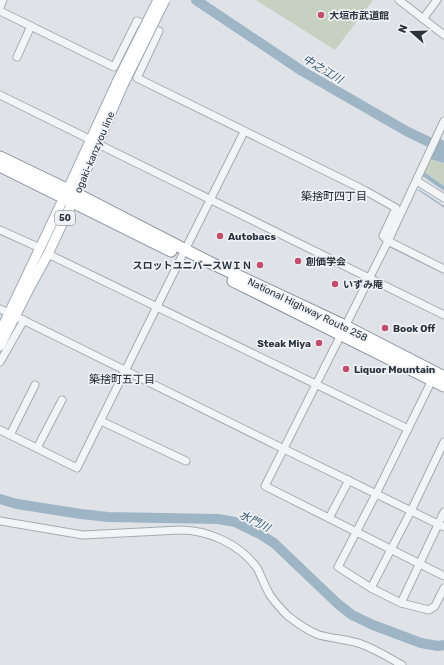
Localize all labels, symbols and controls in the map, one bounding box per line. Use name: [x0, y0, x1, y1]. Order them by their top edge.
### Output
marker: 大垣市武道館: [316, 10, 326, 20]
place label: 大垣市武道館: [329, 10, 389, 22]
north arrow: [392, 12, 432, 52]
text: N: [396, 23, 411, 35]
water label: 中之江川: [301, 53, 346, 87]
street label: ogaki-kanzyou line: [72, 109, 118, 195]
district label: 築捨町四丁目: [301, 190, 367, 203]
road number: 50: [55, 211, 75, 225]
marker: Autobacs: [215, 231, 225, 241]
place label: Autobacs: [228, 231, 276, 243]
marker: 創価学会: [293, 256, 303, 266]
place label: 創価学会: [305, 256, 346, 268]
place label: スロットユニバースＷＩＮ: [133, 260, 252, 272]
marker: スロットユニバースＷＩＮ: [255, 260, 265, 270]
street label: National Highway Route 258: [246, 276, 369, 344]
marker: いずみ庵: [330, 279, 340, 289]
place label: いずみ庵: [343, 279, 383, 291]
marker: Book Off: [380, 323, 390, 333]
place label: Book Off: [393, 323, 436, 335]
place label: Steak Miya: [257, 338, 311, 350]
marker: Steak Miya: [314, 338, 324, 348]
marker: Liquor Mountain: [341, 364, 351, 374]
place label: Liquor Mountain: [354, 364, 435, 376]
district label: 築捨町五丁目: [89, 373, 155, 386]
water label: 水門川: [237, 508, 273, 535]

